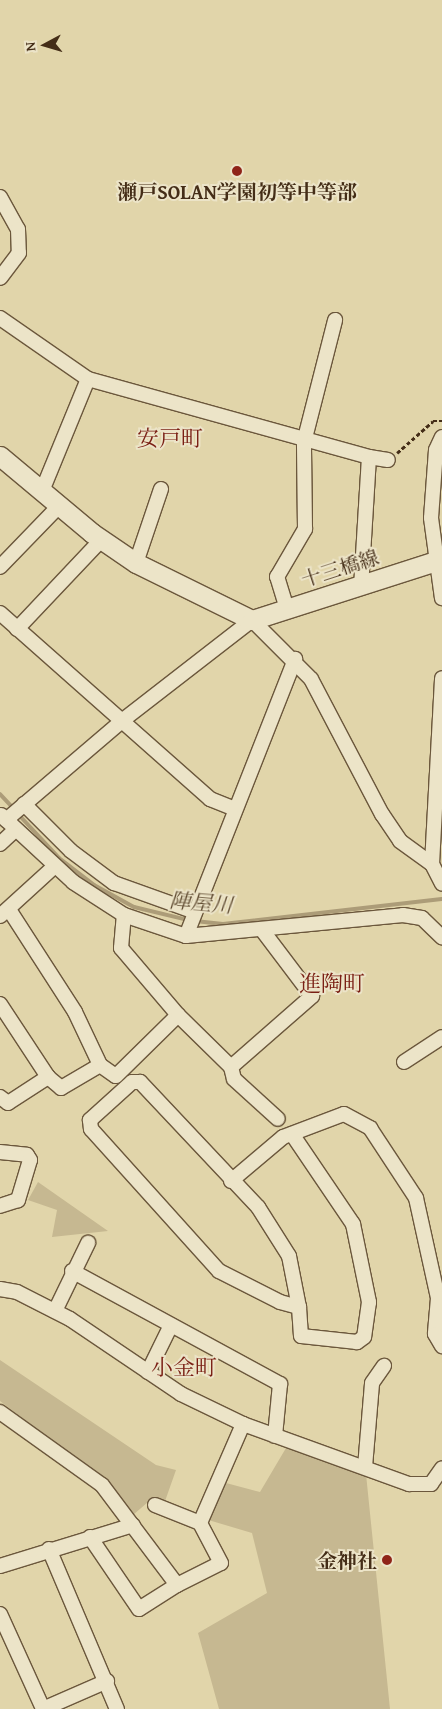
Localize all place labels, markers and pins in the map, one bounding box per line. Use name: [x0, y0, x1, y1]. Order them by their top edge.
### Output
marker: 瀬戸SOLAN学園初等中等部: [231, 165, 243, 177]
place label: 瀬戸SOLAN学園初等中等部: [117, 179, 357, 203]
place label: 金神社: [317, 1548, 377, 1572]
marker: 金神社: [381, 1554, 393, 1566]

